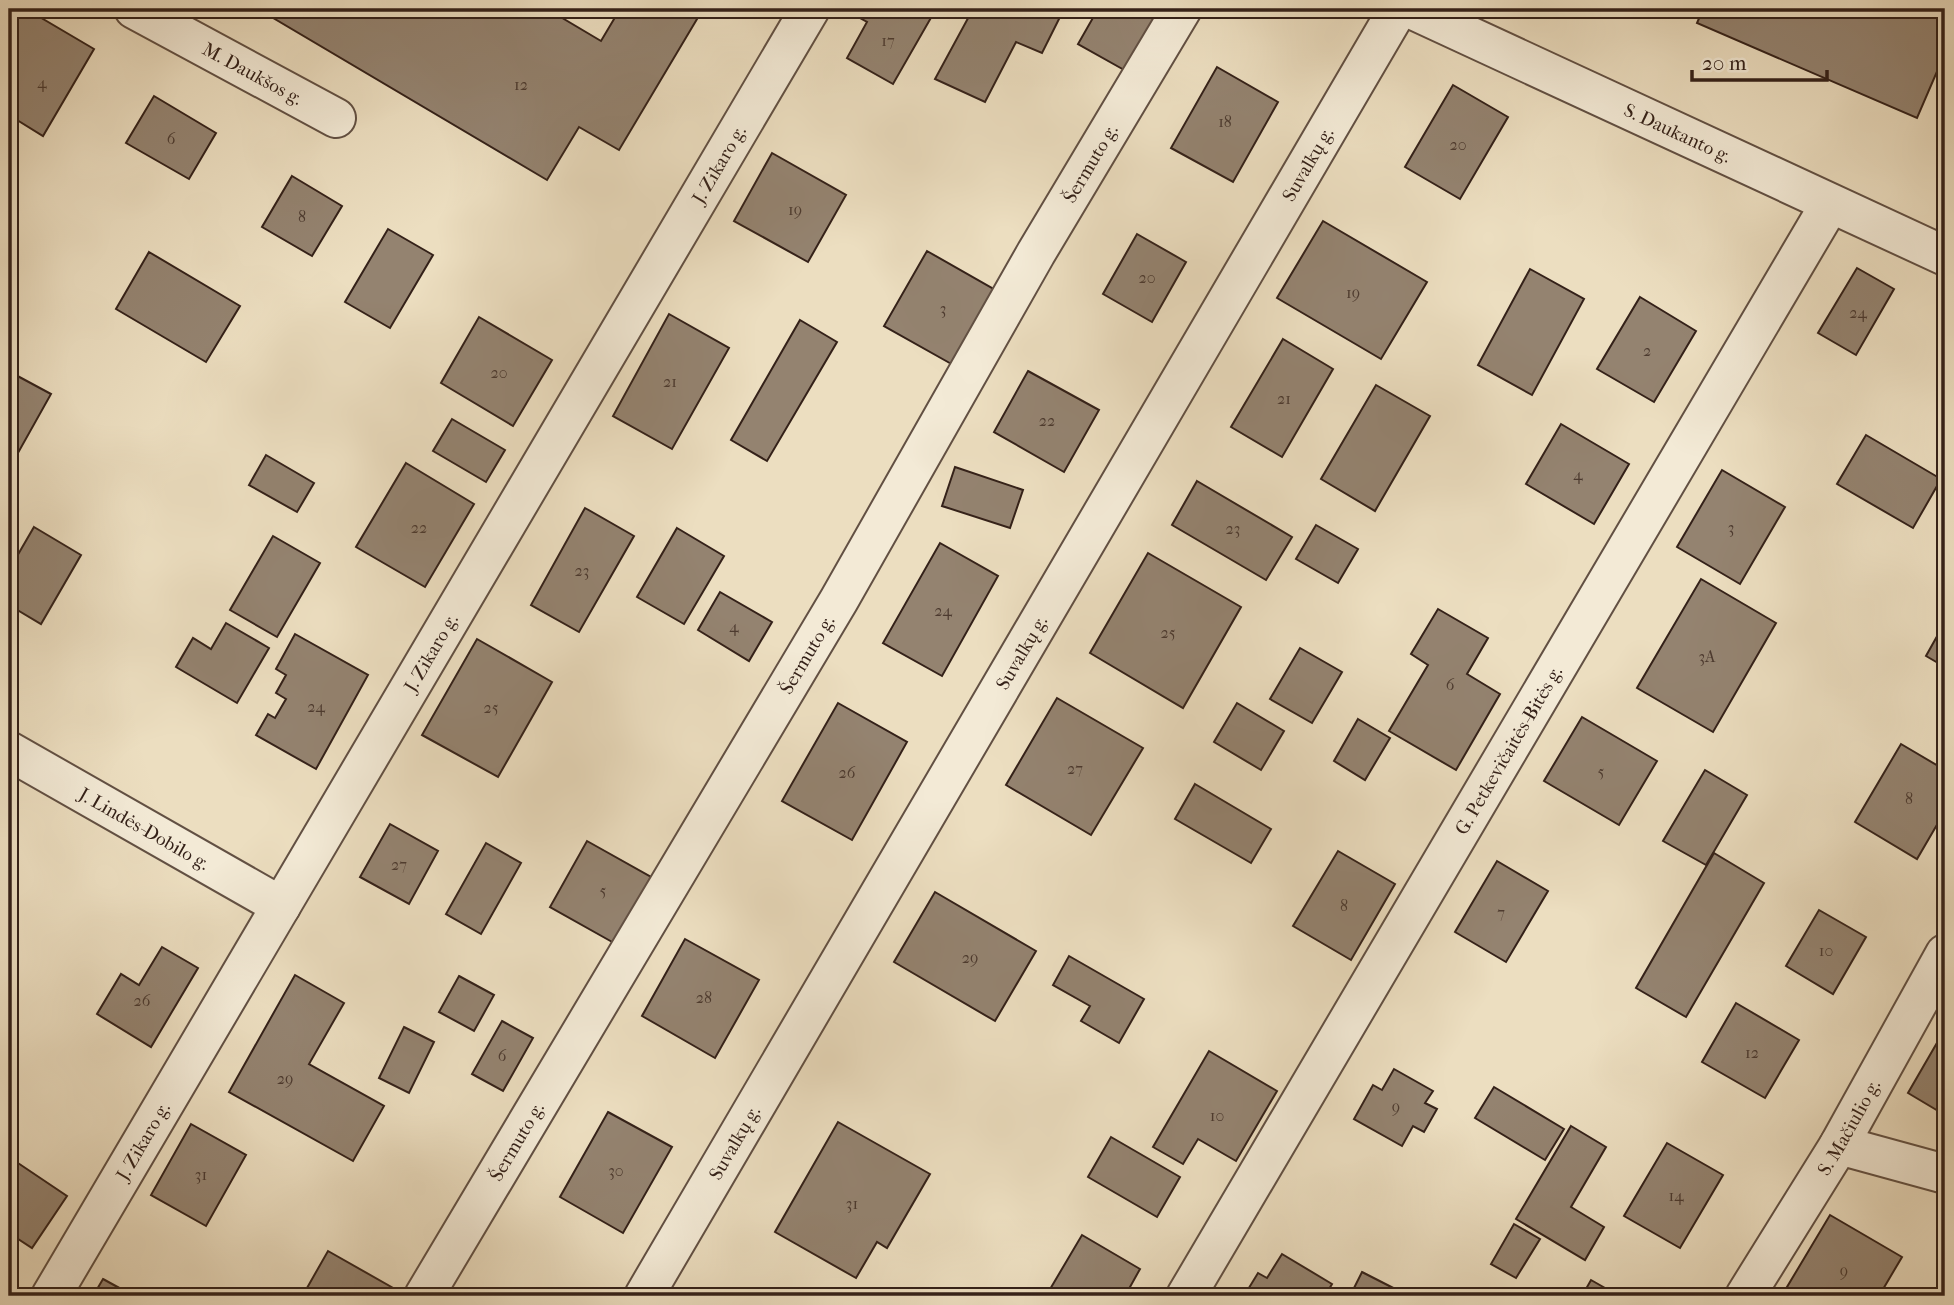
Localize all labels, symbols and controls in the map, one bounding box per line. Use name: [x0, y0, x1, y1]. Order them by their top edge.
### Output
house number: 17: [881, 31, 895, 50]
street label: M. Daukšos g.: [199, 38, 306, 110]
scale bar: [1692, 38, 1826, 82]
text: 20 m: [1702, 51, 1747, 75]
house number: 4: [37, 73, 47, 92]
house number: 12: [514, 75, 528, 94]
street label: S. Daukanto g.: [1620, 99, 1734, 168]
house number: 18: [1218, 112, 1232, 131]
street label: Šermuto g.: [1058, 120, 1123, 207]
street label: J. Zikaro g.: [687, 122, 751, 209]
street label: Suvalkų g.: [1278, 123, 1338, 206]
house number: 6: [167, 129, 176, 148]
house number: 20: [1449, 135, 1467, 154]
house number: 19: [788, 200, 802, 219]
house number: 8: [298, 207, 306, 226]
house number: 20: [1138, 268, 1156, 287]
house number: 19: [1346, 283, 1360, 302]
house number: 3: [940, 299, 946, 318]
house number: 24: [1849, 303, 1867, 322]
house number: 2: [1643, 341, 1651, 360]
house number: 20: [490, 363, 508, 382]
house number: 21: [663, 372, 677, 391]
house number: 21: [1277, 389, 1291, 408]
house number: 22: [1039, 411, 1055, 430]
house number: 4: [1573, 465, 1583, 484]
house number: 22: [411, 518, 427, 537]
house number: 3: [1728, 518, 1734, 537]
house number: 23: [1226, 519, 1240, 538]
house number: 23: [575, 561, 589, 580]
house number: 24: [934, 601, 952, 620]
street label: J. Zikaro g.: [399, 610, 463, 698]
street label: Šermuto g.: [775, 611, 839, 698]
street label: Suvalkų g.: [992, 612, 1052, 694]
house number: 4: [729, 617, 739, 636]
house number: 25: [1160, 623, 1176, 642]
house number: 3A: [1699, 647, 1716, 666]
street label: G. Petkevičaitės-Bitės g.: [1451, 662, 1567, 839]
house number: 6: [1446, 675, 1455, 694]
house number: 24: [307, 697, 325, 716]
house number: 25: [483, 698, 499, 717]
house number: 27: [1067, 759, 1083, 778]
house number: 5: [1598, 762, 1605, 781]
house number: 26: [839, 763, 856, 782]
street label: J. Lindės-Dobilo g.: [73, 782, 213, 875]
house number: 8: [1905, 789, 1913, 808]
house number: 27: [391, 855, 407, 874]
house number: 5: [600, 881, 607, 900]
house number: 8: [1340, 896, 1348, 915]
house number: 7: [1497, 903, 1505, 922]
house number: 10: [1819, 941, 1833, 960]
house number: 29: [962, 948, 978, 967]
house number: 28: [696, 988, 712, 1007]
house number: 26: [134, 991, 151, 1010]
house number: 12: [1745, 1043, 1759, 1062]
house number: 6: [498, 1046, 507, 1065]
house number: 29: [277, 1069, 293, 1088]
street label: S. Mačiulio g.: [1813, 1076, 1885, 1180]
house number: 9: [1392, 1097, 1400, 1116]
street label: J. Zikaro g.: [111, 1098, 175, 1186]
street label: Šermuto g.: [484, 1098, 549, 1185]
street label: Suvalkų g.: [705, 1102, 765, 1184]
house number: 10: [1210, 1106, 1224, 1125]
house number: 30: [608, 1161, 624, 1180]
house number: 31: [195, 1165, 207, 1184]
house number: 14: [1668, 1186, 1684, 1205]
house number: 31: [846, 1194, 858, 1213]
house number: 9: [1840, 1261, 1848, 1280]

